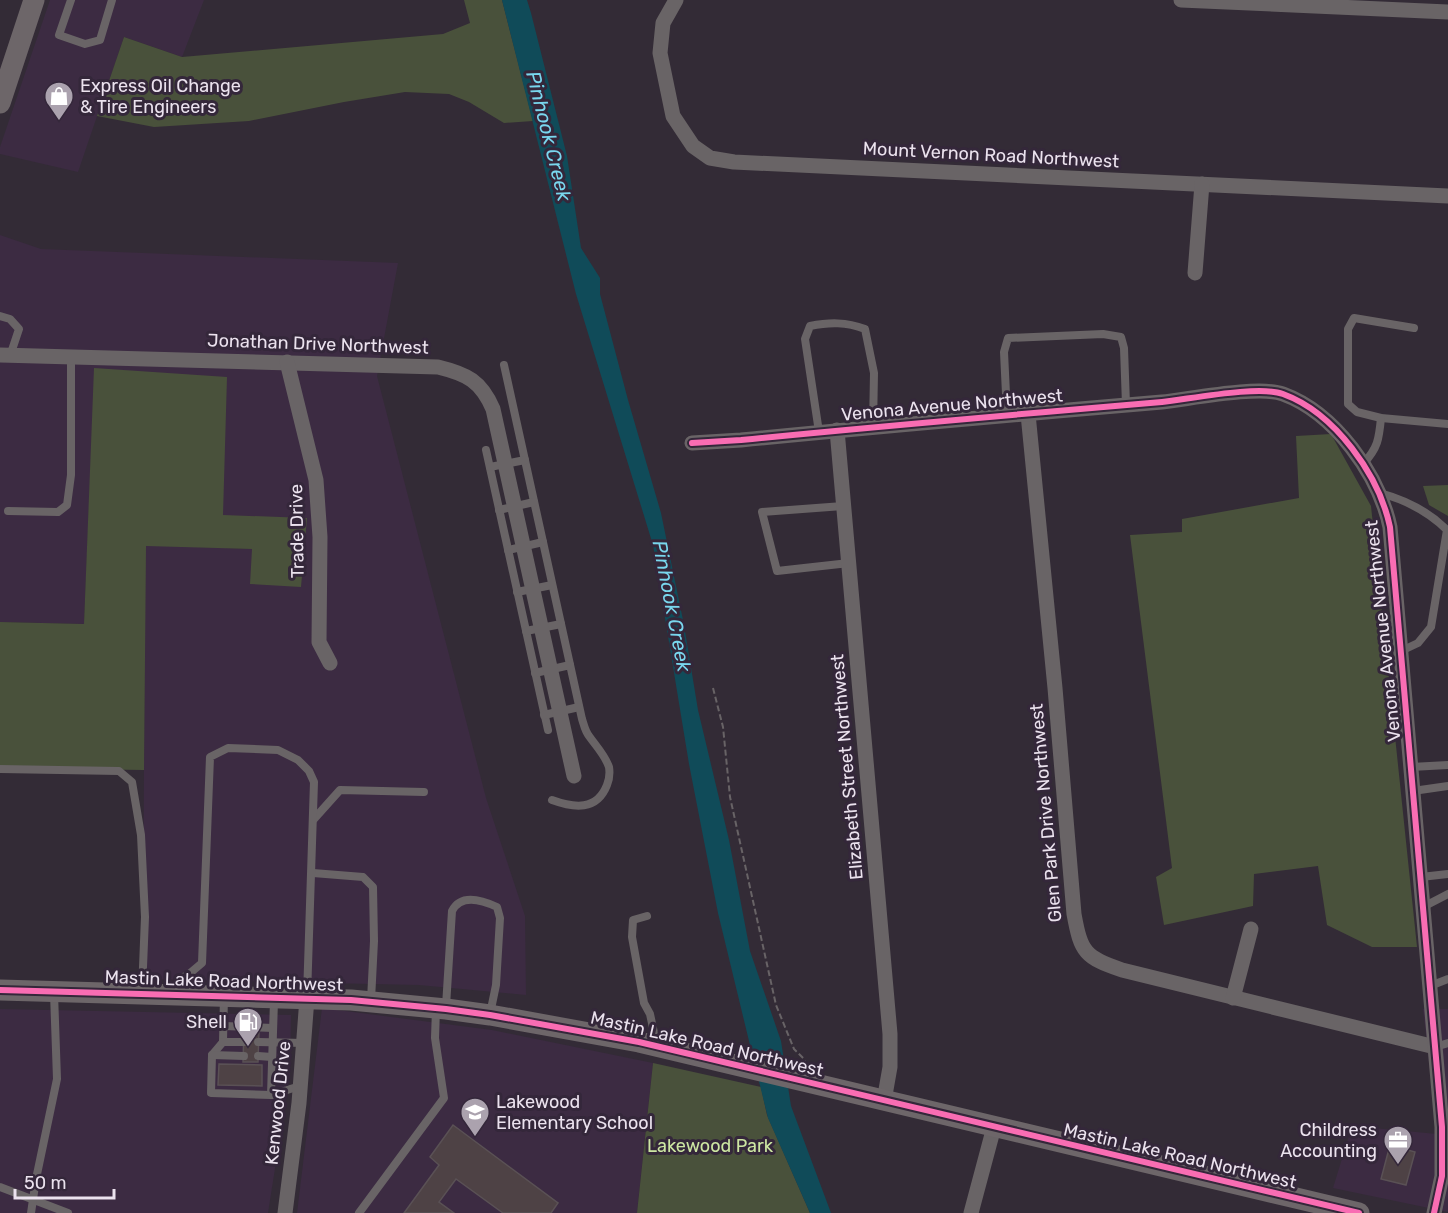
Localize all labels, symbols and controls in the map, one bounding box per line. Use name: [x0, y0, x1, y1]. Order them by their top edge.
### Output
water label: Pinhook Creek: [521, 68, 577, 204]
place label: Express Oil Change & Tire Engineers: [80, 75, 241, 118]
shop icon: Express Oil Change & Tire Engineers: [43, 80, 75, 122]
street label: Mount Vernon Road Northwest: [862, 137, 1120, 173]
street label: Jonathan Drive Northwest: [207, 329, 429, 359]
street label: Venona Avenue Northwest: [840, 384, 1064, 426]
street label: Trade Drive: [285, 484, 309, 578]
street label: Venona Avenue Northwest: [1360, 519, 1406, 743]
water label: Pinhook Creek: [647, 538, 697, 674]
street label: Elizabeth Street Northwest: [826, 653, 868, 881]
street label: Glen Park Drive Northwest: [1025, 703, 1067, 923]
street label: Mastin Lake Road Northwest: [104, 966, 344, 996]
fuel station icon: Shell: [232, 1006, 264, 1048]
street label: Mastin Lake Road Northwest: [588, 1006, 826, 1082]
place label: Shell: [186, 1011, 227, 1033]
street label: Kenwood Drive: [261, 1040, 295, 1166]
place label: Lakewood Elementary School: [496, 1091, 653, 1134]
school or university icon: Lakewood Elementary School: [459, 1096, 491, 1138]
street label: Mastin Lake Road Northwest: [1061, 1118, 1299, 1194]
place label: Childress Accounting: [1280, 1119, 1377, 1162]
office icon: Childress Accounting: [1382, 1124, 1414, 1166]
park label: Lakewood Park: [647, 1135, 774, 1157]
scale bar: [15, 1162, 114, 1200]
text: 50 m: [24, 1172, 67, 1194]

